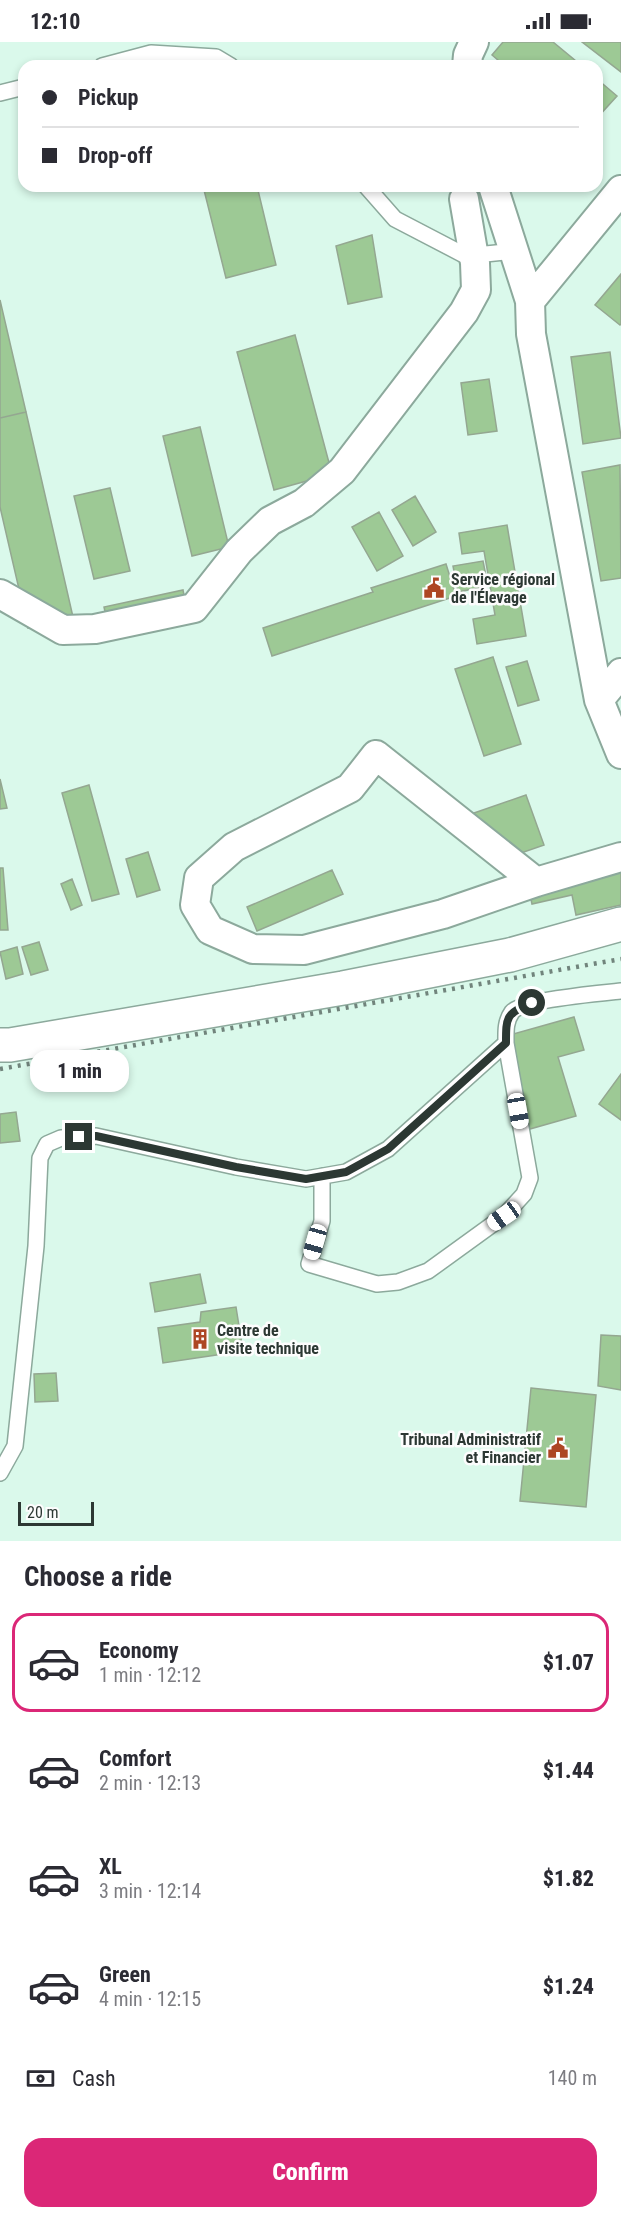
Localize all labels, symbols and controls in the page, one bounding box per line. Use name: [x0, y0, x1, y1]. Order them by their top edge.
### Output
text: 12:10: [30, 9, 81, 34]
text: Pickup: [78, 85, 138, 110]
text: Drop-off: [78, 143, 152, 168]
place label: Service régional de l'Élevage: [451, 570, 555, 607]
public building icon: Service régional de l'Élevage: [422, 576, 446, 600]
route start: [518, 989, 545, 1016]
callout: 1 min: [29, 1050, 128, 1092]
text: 1 min: [57, 1059, 102, 1083]
car: [506, 1092, 530, 1130]
route end: [65, 1123, 92, 1150]
car: [484, 1198, 524, 1234]
car: [301, 1222, 329, 1262]
place label: Centre de visite technique: [217, 1321, 319, 1358]
building icon: Centre de visite technique: [188, 1327, 212, 1351]
place label: Tribunal Administratif et Financier: [400, 1430, 542, 1467]
public building icon: Tribunal Administratif et Financier: [546, 1436, 570, 1460]
scale bar: [18, 1499, 94, 1526]
text: 20 m: [27, 1503, 59, 1522]
text: Choose a ride: [24, 1561, 172, 1593]
icon: car: [27, 1636, 81, 1690]
text: Economy: [99, 1638, 179, 1663]
text: $1.07: [543, 1650, 594, 1675]
text: 1 min · 12:12: [99, 1663, 201, 1687]
icon: car: [27, 1744, 81, 1798]
text: Comfort: [99, 1746, 172, 1771]
text: $1.44: [543, 1758, 594, 1783]
text: 2 min · 12:13: [99, 1771, 201, 1795]
icon: car: [27, 1852, 81, 1906]
text: XL: [99, 1854, 122, 1879]
text: $1.82: [543, 1866, 594, 1891]
text: 3 min · 12:14: [99, 1879, 201, 1903]
icon: car: [27, 1960, 81, 2014]
text: Green: [99, 1962, 151, 1987]
text: $1.24: [543, 1974, 594, 1999]
text: 4 min · 12:15: [99, 1987, 201, 2011]
icon: cash: [24, 2062, 57, 2095]
text: Cash: [72, 2066, 116, 2091]
text: 140 m: [548, 2066, 597, 2090]
button: Confirm: [24, 2138, 597, 2207]

